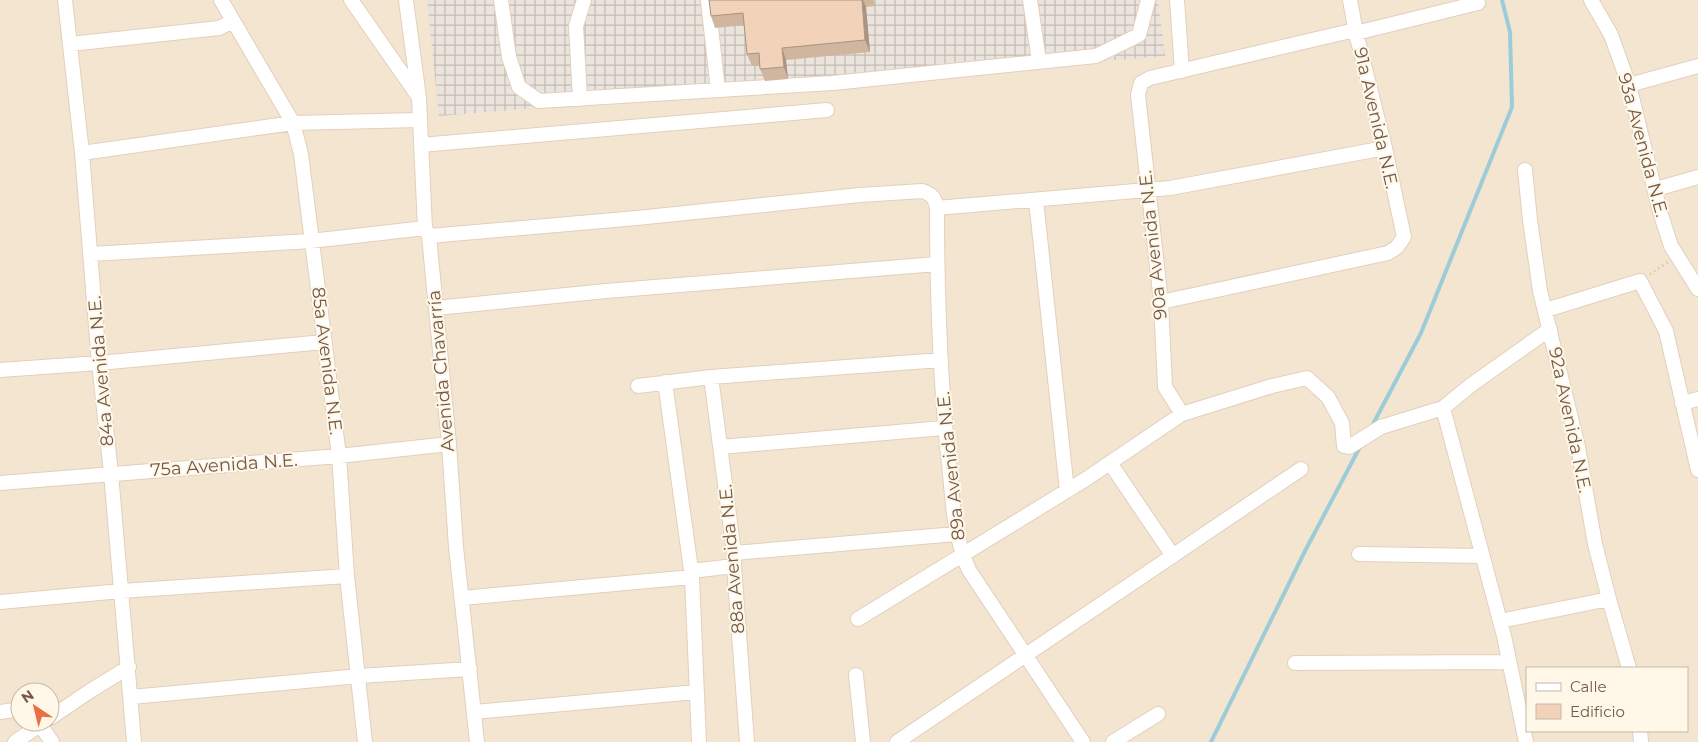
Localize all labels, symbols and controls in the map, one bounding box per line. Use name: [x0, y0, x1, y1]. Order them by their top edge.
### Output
street label: 91a Avenida N.E.: [1349, 45, 1403, 191]
street label: 93a Avenida N.E.: [1613, 71, 1673, 219]
street label: 90a Avenida N.E.: [1134, 169, 1172, 321]
street label: 85a Avenida N.E.: [307, 286, 347, 436]
street label: Avenida Chavarría: [423, 289, 459, 453]
street label: 84a Avenida N.E.: [83, 295, 119, 447]
street label: 92a Avenida N.E.: [1544, 345, 1596, 495]
street label: 89a Avenida N.E.: [932, 390, 970, 542]
street label: 75a Avenida N.E.: [150, 449, 298, 481]
street label: 88a Avenida N.E.: [714, 483, 750, 635]
legend: [1526, 667, 1688, 732]
text: Calle: [1570, 677, 1607, 696]
north arrow: [10, 682, 60, 732]
text: N: [18, 686, 37, 707]
text: Edificio: [1570, 702, 1625, 721]

